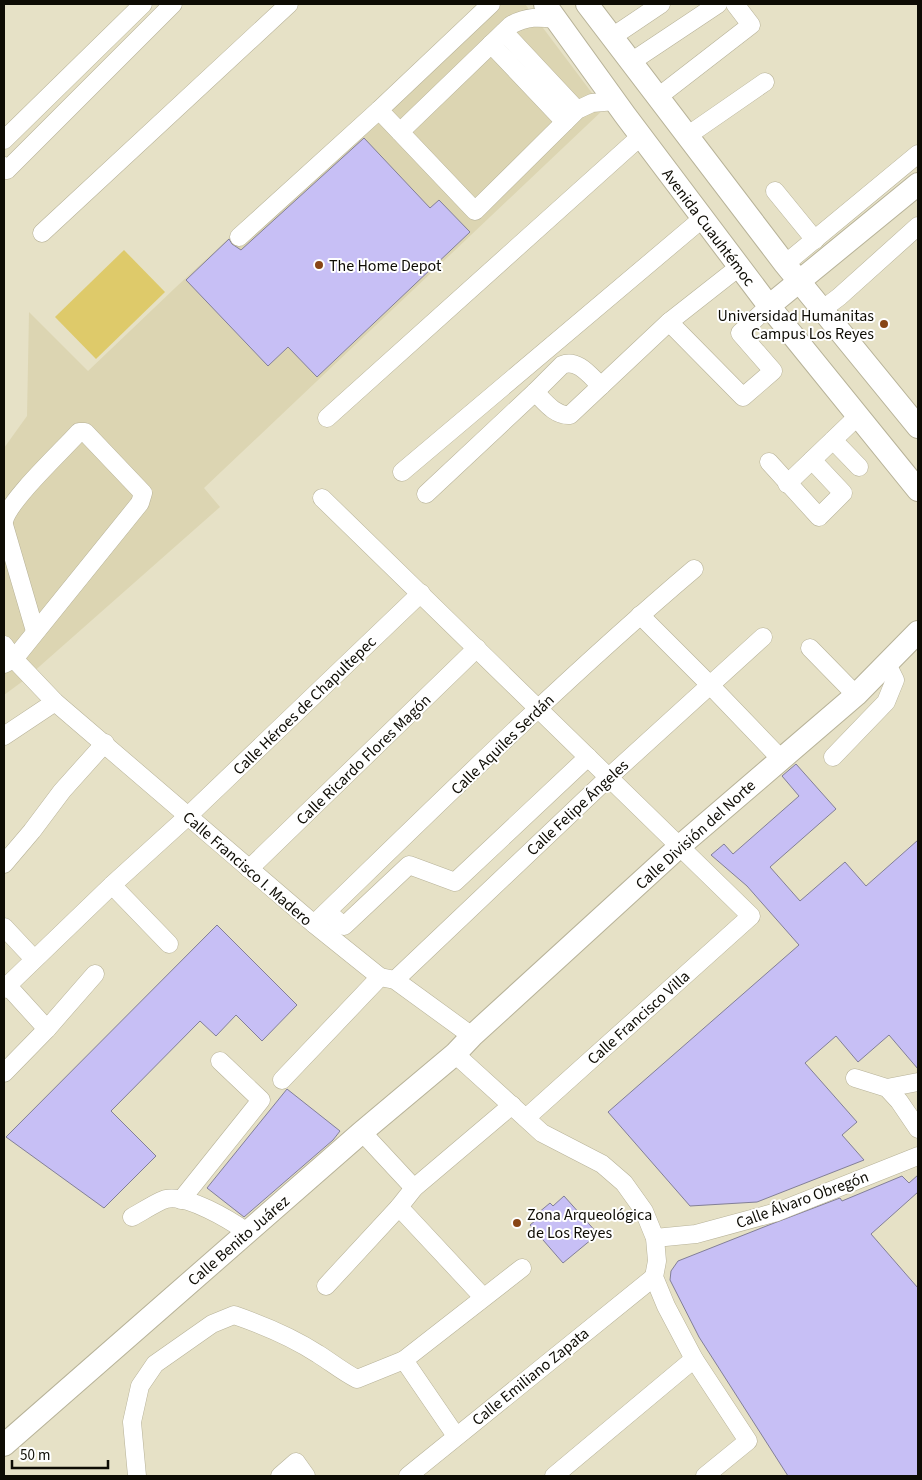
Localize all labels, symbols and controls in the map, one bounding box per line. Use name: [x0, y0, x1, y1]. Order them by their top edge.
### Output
street label: Avenida Cuauhtémoc: [657, 164, 760, 291]
place label: The Home Depot: [329, 255, 442, 277]
marker: The Home Depot: [313, 259, 325, 271]
place label: Universidad Humanitas Campus Los Reyes: [717, 305, 874, 345]
marker: Universidad Humanitas Campus Los Reyes: [878, 318, 890, 330]
street label: Calle Héroes de Chapultepec: [228, 631, 381, 780]
street label: Calle Ricardo Flores Magón: [291, 689, 436, 830]
street label: Calle Aquiles Serdán: [446, 689, 559, 800]
street label: Calle Felipe Ángeles: [522, 754, 634, 861]
street label: Calle División del Norte: [631, 775, 761, 895]
street label: Calle Francisco I. Madero: [178, 806, 317, 931]
street label: Calle Francisco Villa: [583, 966, 695, 1070]
street label: Calle Álvaro Obregón: [733, 1166, 872, 1234]
street label: Calle Benito Juárez: [183, 1190, 294, 1291]
place label: Zona Arqueológica de Los Reyes: [527, 1204, 652, 1244]
marker: Zona Arqueológica de Los Reyes: [511, 1217, 523, 1229]
street label: Calle Emiliano Zapata: [467, 1323, 594, 1431]
scale bar: [12, 1438, 109, 1470]
text: 50 m: [20, 1445, 50, 1466]

